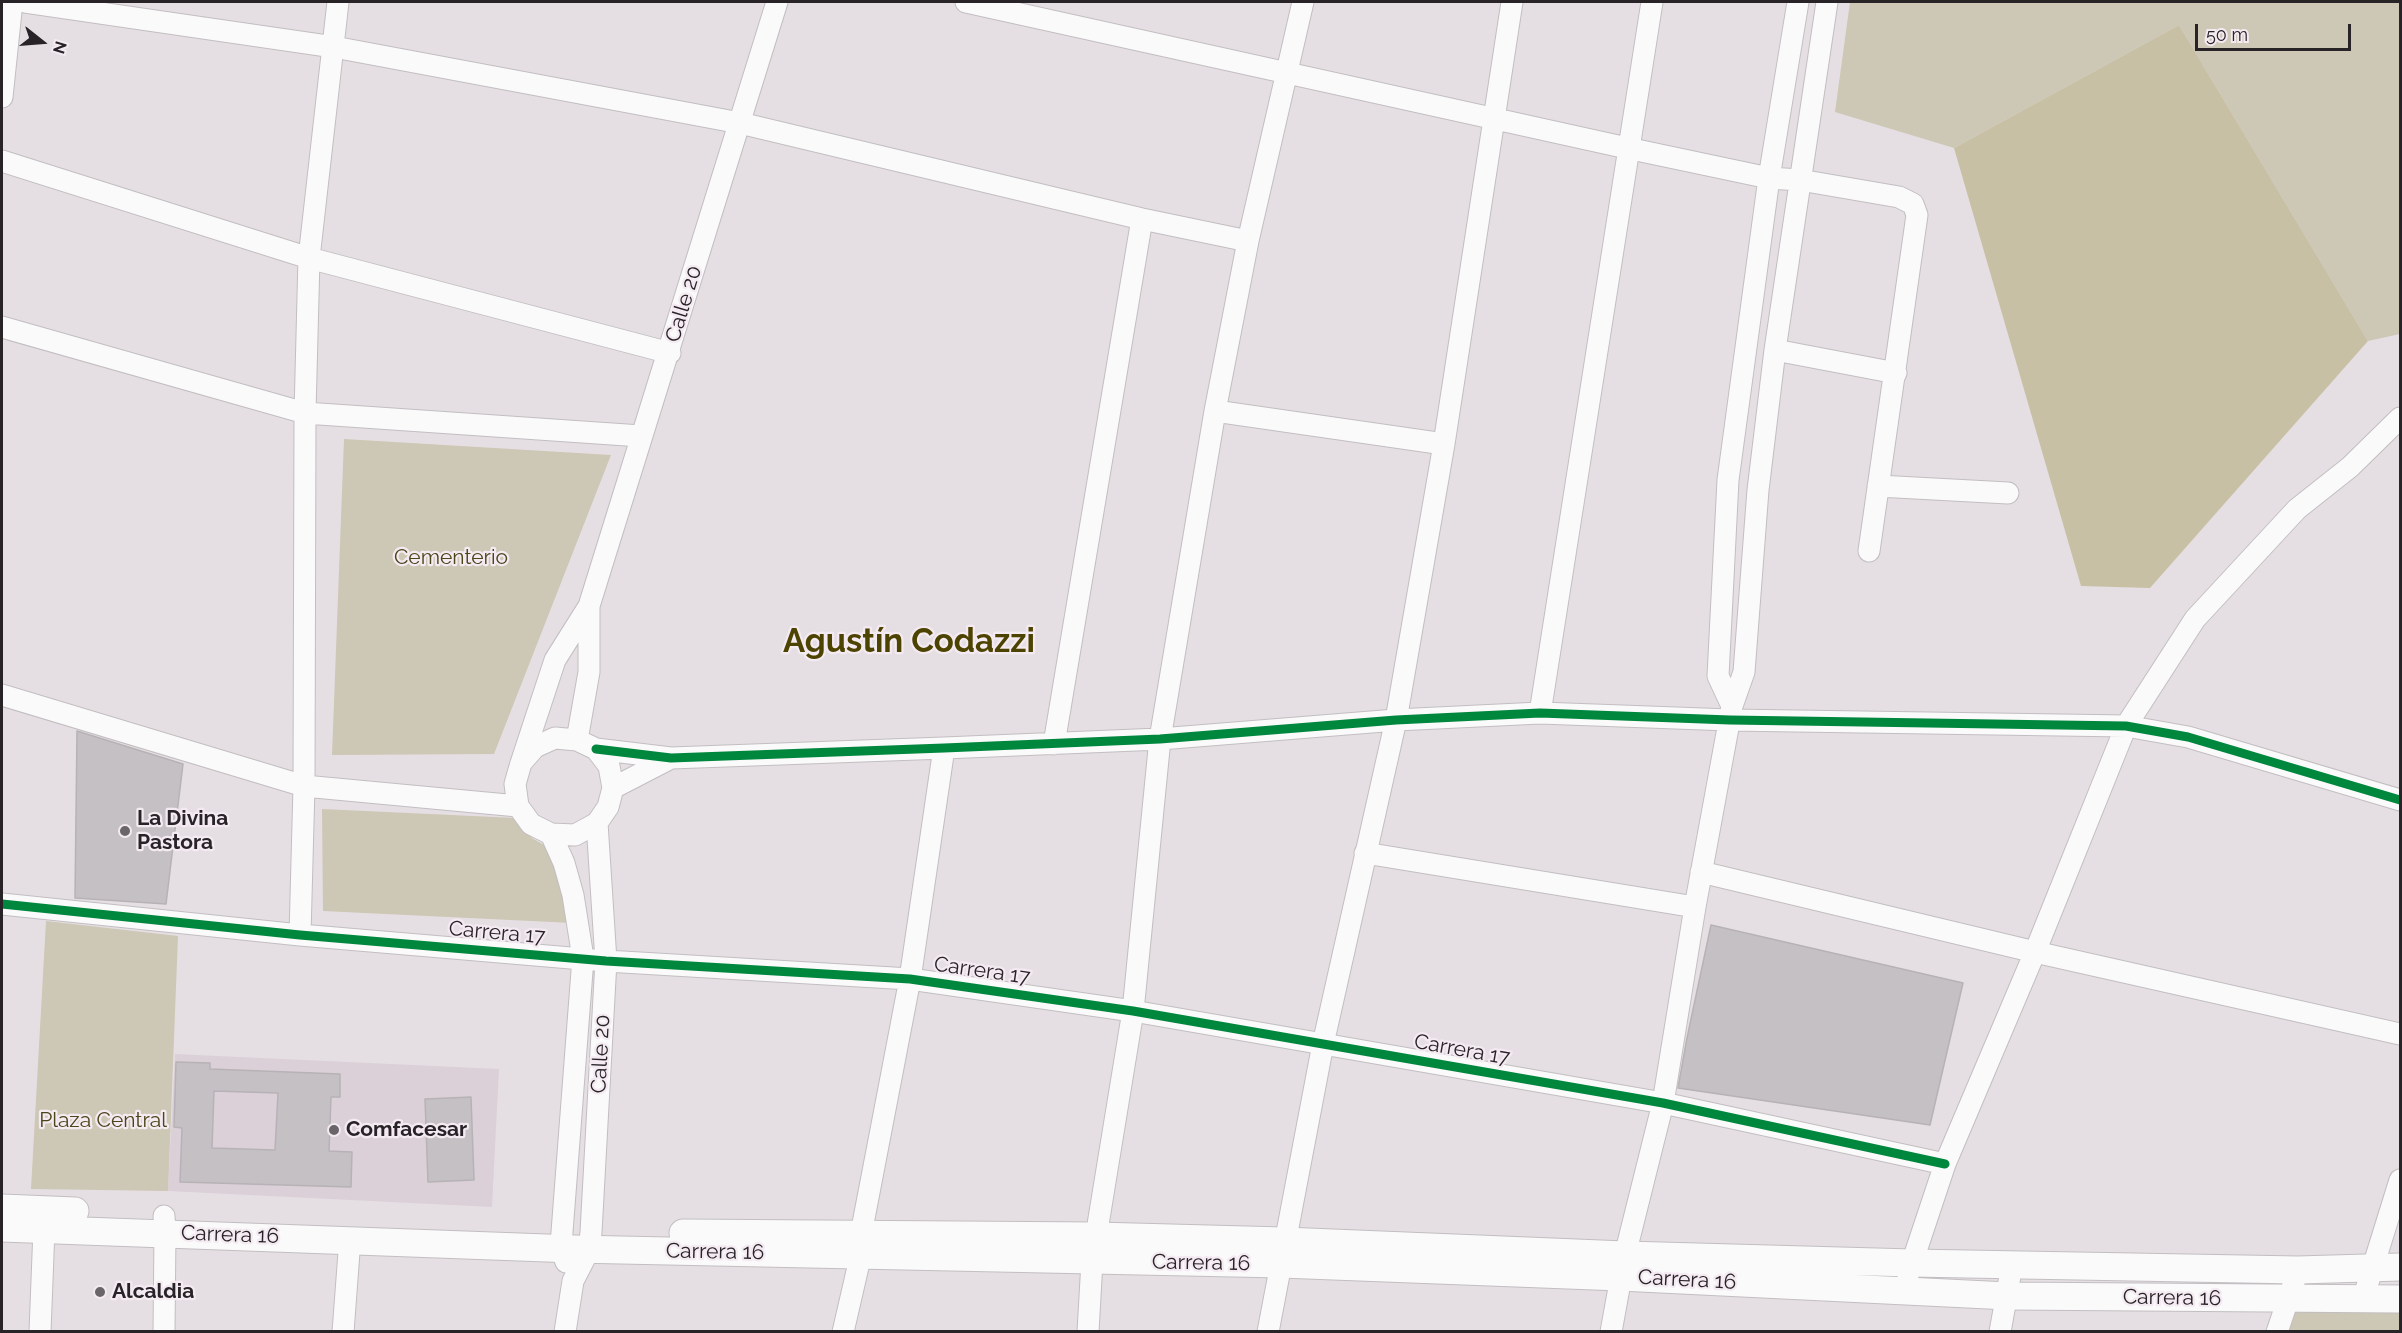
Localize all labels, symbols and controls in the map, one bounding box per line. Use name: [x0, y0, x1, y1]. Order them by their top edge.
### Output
north arrow: [12, 12, 72, 72]
scale bar: [2198, 12, 2354, 50]
text: 50 m: [2206, 24, 2248, 45]
text: N: [49, 39, 71, 56]
street label: Calle 20: [660, 263, 708, 345]
park label: Cementerio: [394, 545, 508, 571]
district label: Agustín Codazzi: [783, 622, 1035, 662]
place label: La Divina Pastora: [137, 806, 228, 856]
marker: La Divina Pastora: [118, 824, 132, 838]
street label: Carrera 17: [448, 916, 546, 950]
street label: Carrera 17: [932, 952, 1032, 990]
street label: Calle 20: [586, 1014, 616, 1094]
street label: Carrera 17: [1412, 1029, 1512, 1071]
park label: Plaza Central: [39, 1108, 167, 1134]
place label: Comfacesar: [346, 1117, 467, 1143]
marker: Comfacesar: [327, 1123, 341, 1137]
street label: Carrera 16: [180, 1221, 280, 1249]
street label: Carrera 16: [666, 1239, 764, 1265]
street label: Carrera 16: [1152, 1250, 1250, 1276]
street label: Carrera 16: [1637, 1265, 1737, 1295]
place label: Alcaldia: [112, 1279, 194, 1305]
marker: Alcaldia: [93, 1285, 107, 1299]
street label: Carrera 16: [2123, 1285, 2221, 1311]

